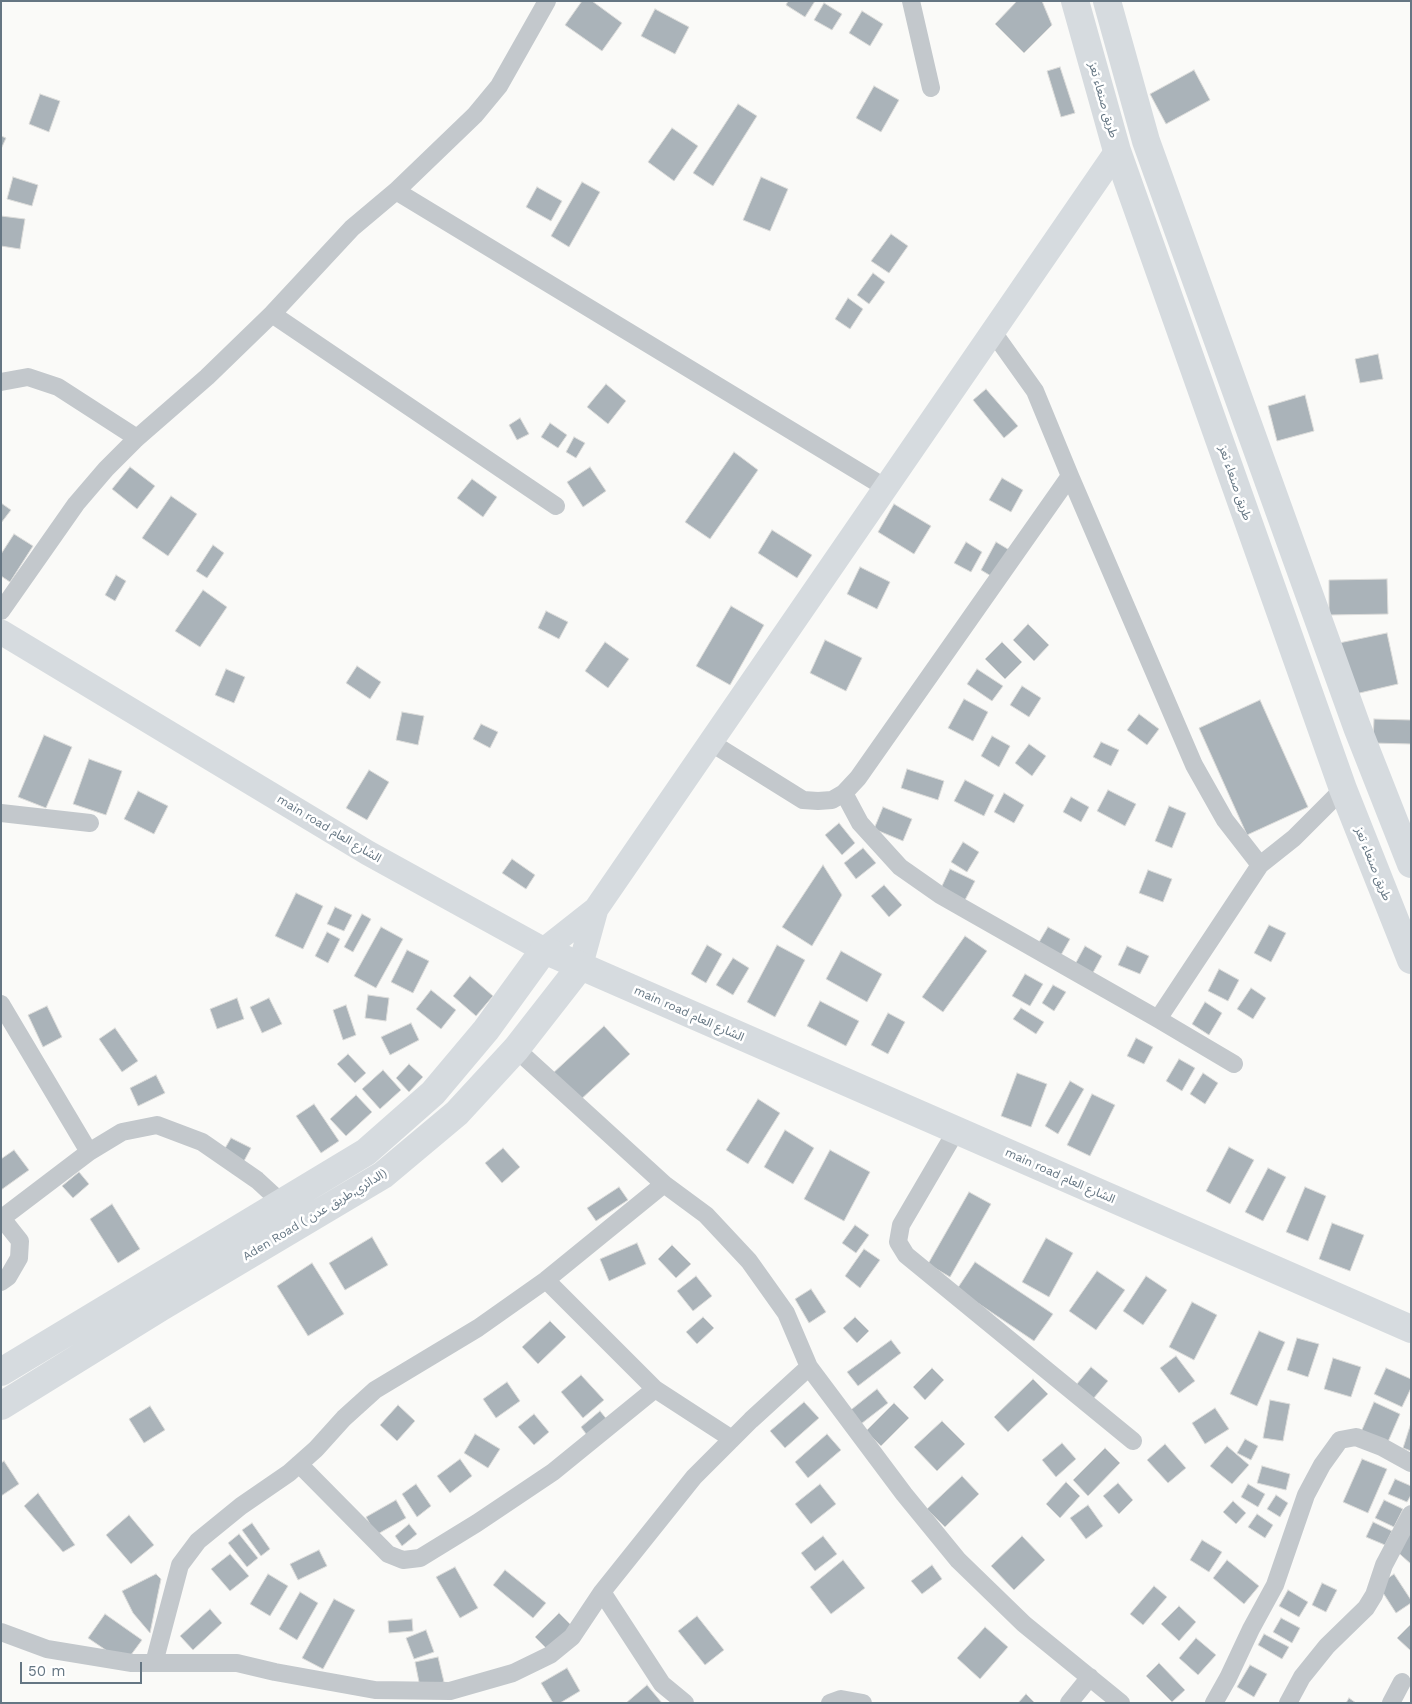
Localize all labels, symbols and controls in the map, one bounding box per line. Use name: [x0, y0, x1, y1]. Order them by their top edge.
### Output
street label: طريق صنعاء تعز: [1085, 60, 1121, 140]
street label: طريق صنعاء تعز: [1215, 444, 1255, 522]
street label: main road الشارع العام: [274, 792, 384, 866]
street label: طريق صنعاء تعز: [1352, 825, 1394, 903]
street label: main road الشارع العام: [632, 983, 746, 1045]
street label: main road الشارع العام: [1003, 1145, 1117, 1207]
street label: Aden Road ( الدائري,طريق عدن): [240, 1166, 390, 1264]
scale bar: [22, 1652, 145, 1684]
text: 50 m: [28, 1662, 65, 1680]

